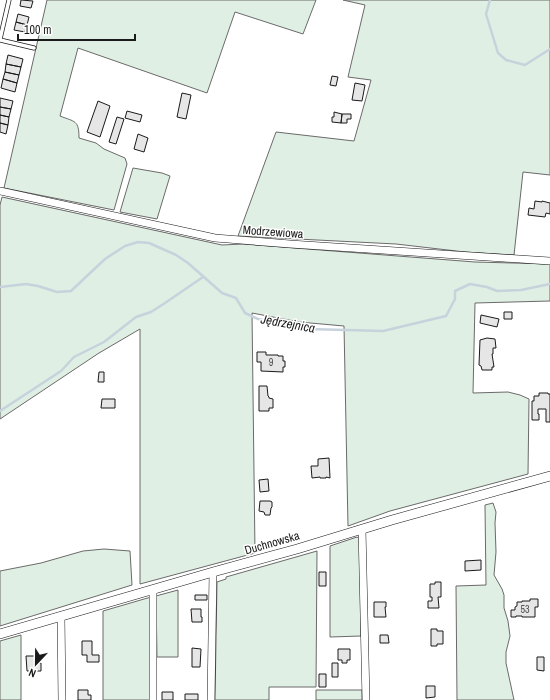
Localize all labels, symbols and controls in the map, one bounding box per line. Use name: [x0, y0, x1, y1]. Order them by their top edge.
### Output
scale bar: [18, 16, 135, 42]
text: 100 m: [24, 22, 51, 38]
street label: Modrzewiowa: [242, 222, 304, 242]
water label: Jędrzejnica: [259, 310, 316, 337]
house number: 9: [269, 356, 274, 369]
street label: Duchnowska: [243, 527, 302, 558]
house number: 53: [520, 603, 530, 616]
north arrow: [16, 644, 56, 684]
text: N: [27, 666, 38, 681]

